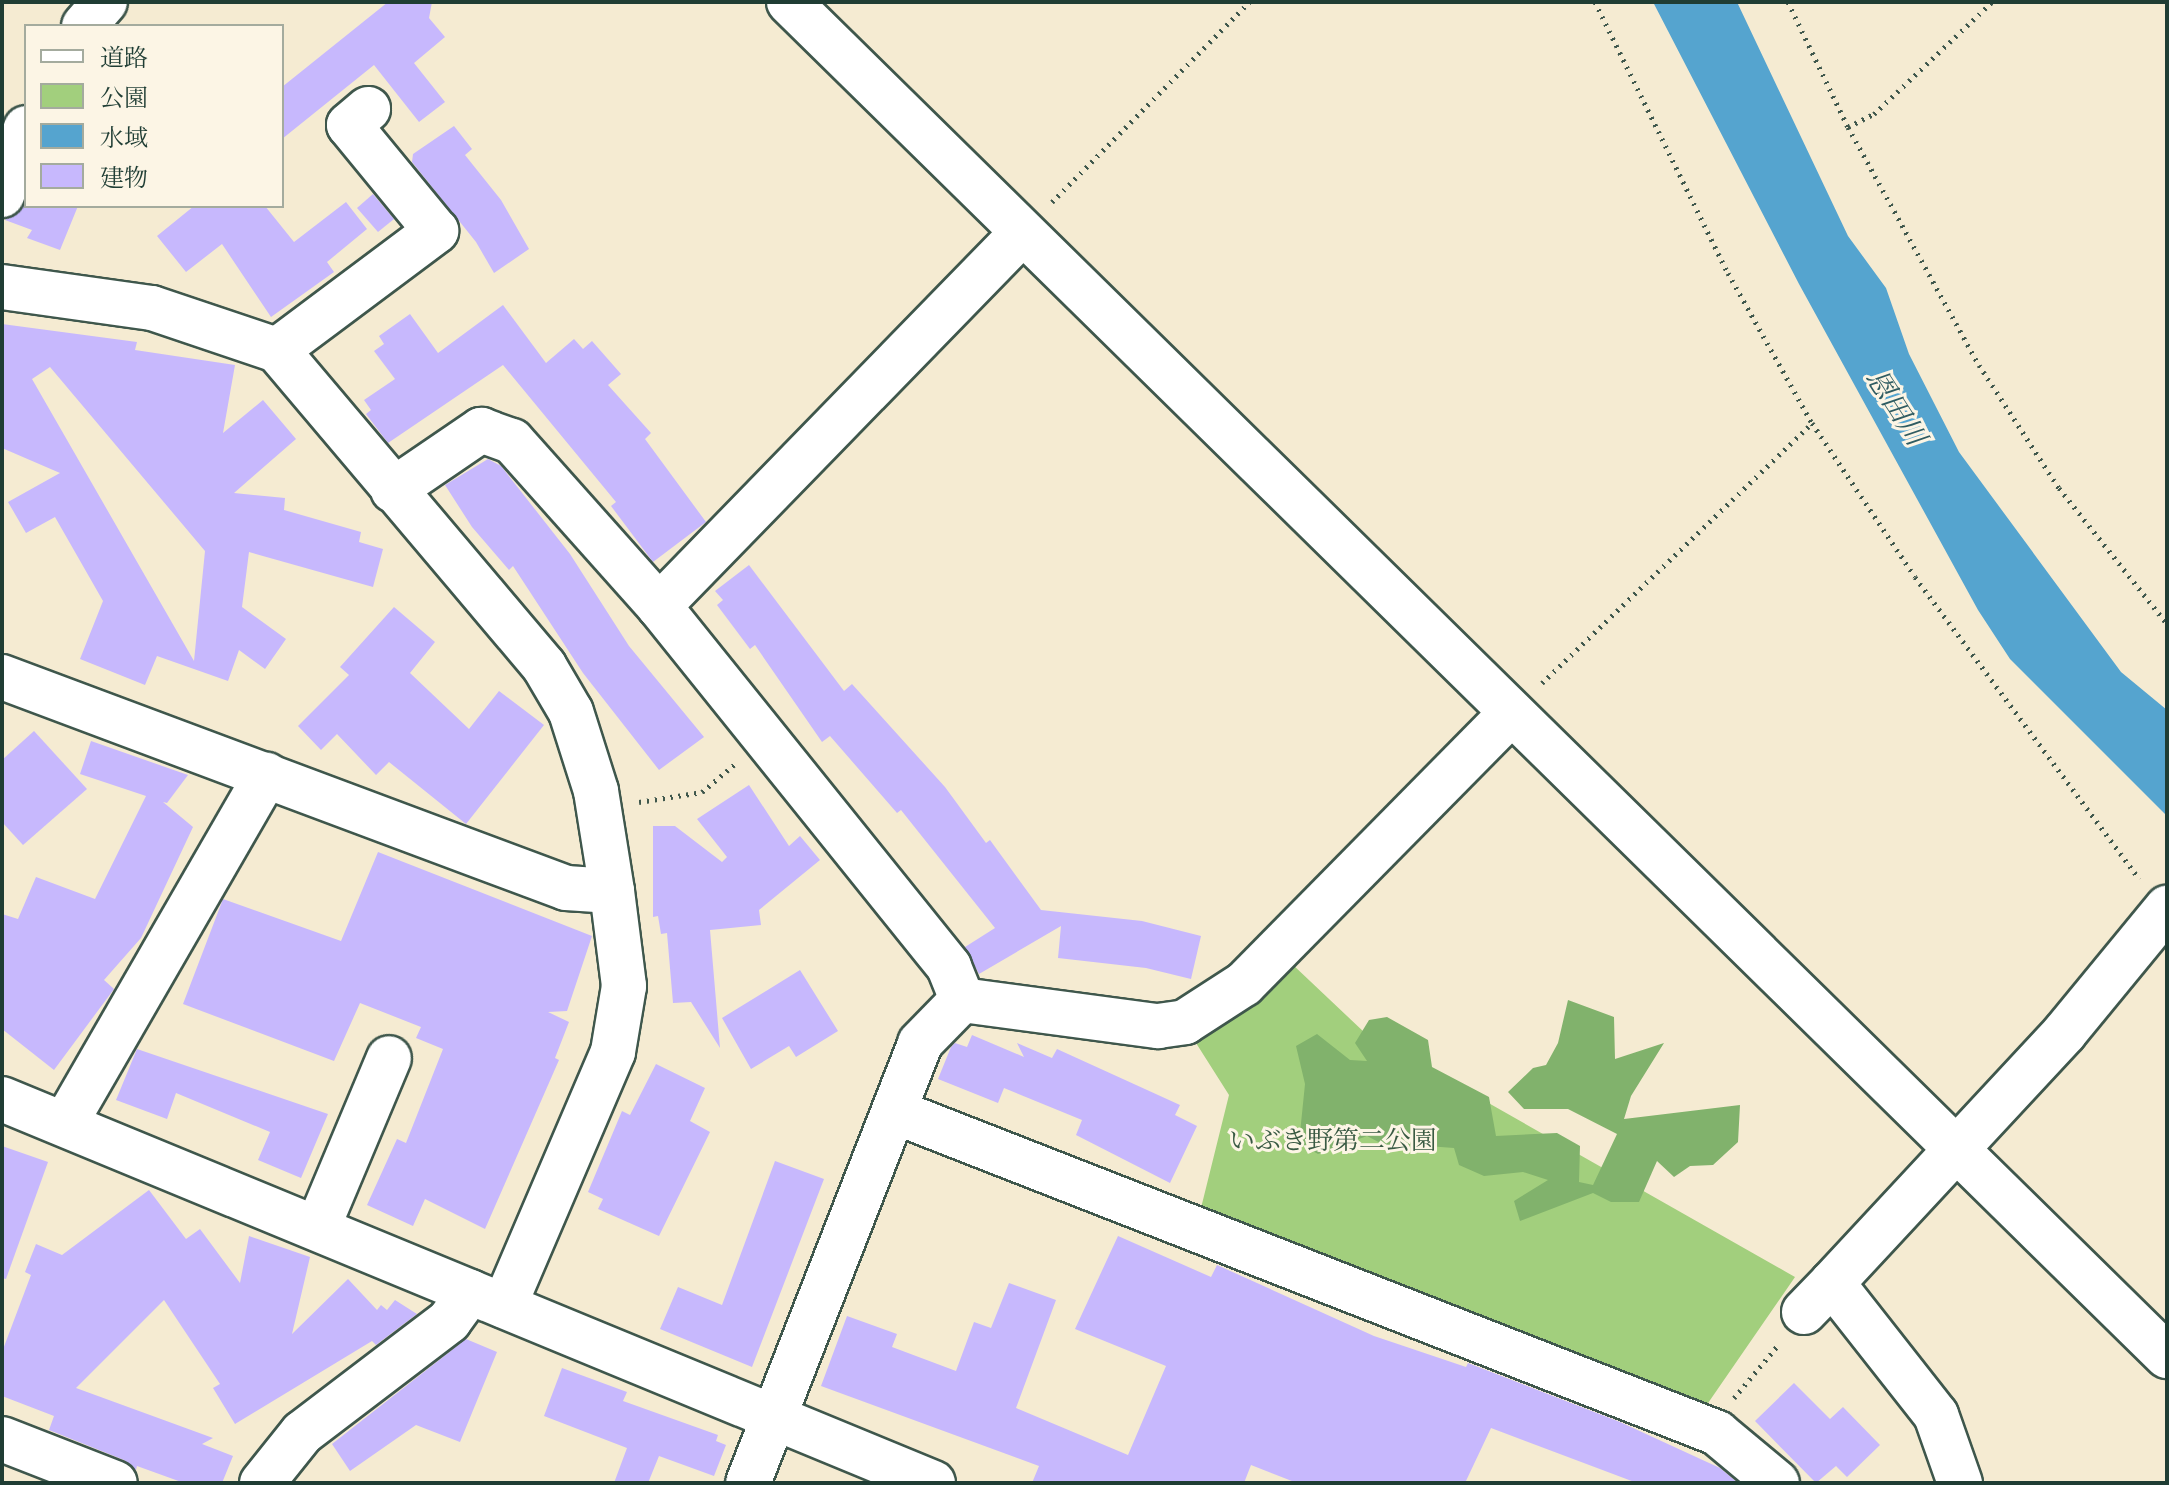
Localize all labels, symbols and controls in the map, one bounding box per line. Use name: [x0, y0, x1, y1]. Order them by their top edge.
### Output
legend: [24, 24, 284, 208]
text: 道路: [100, 44, 148, 74]
text: 公園: [100, 84, 148, 114]
text: 水域: [100, 124, 148, 154]
text: 建物: [100, 164, 148, 194]
water label: 恩田川: [1858, 364, 1932, 452]
park label: いぶき野第二公園: [1229, 1126, 1437, 1158]

